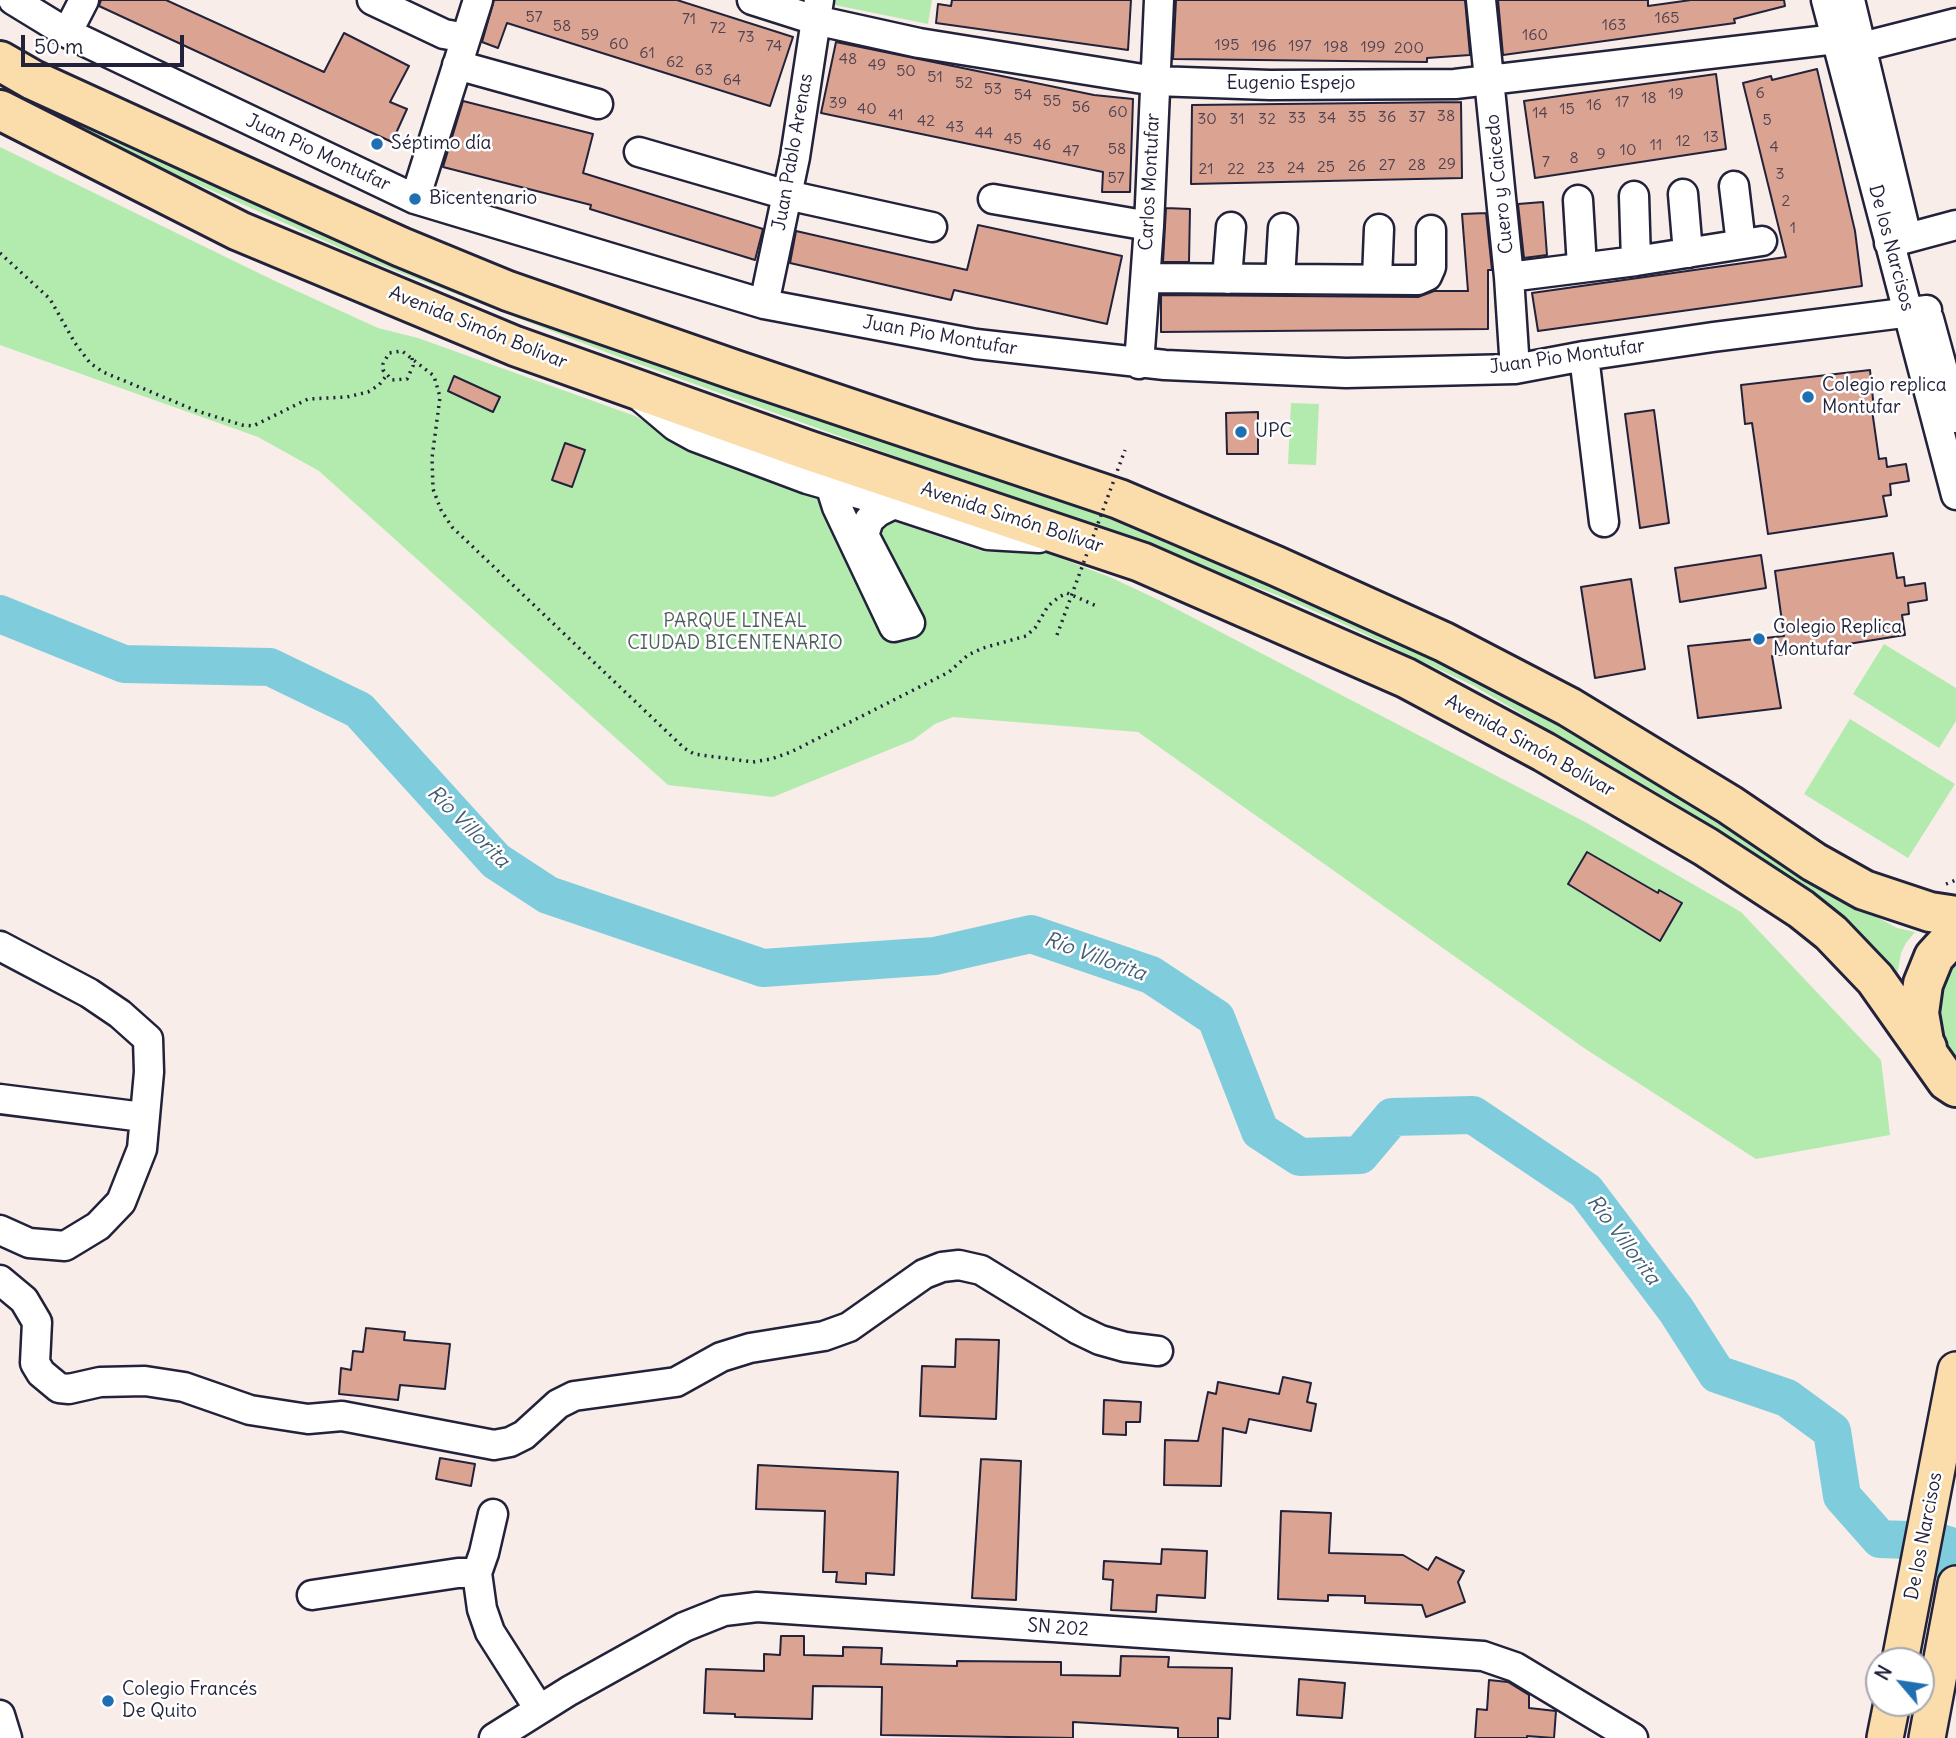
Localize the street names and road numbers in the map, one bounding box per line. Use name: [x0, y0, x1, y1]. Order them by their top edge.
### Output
street label: Juan Pablo Arenas: [768, 72, 818, 232]
street label: Eugenio Espejo: [1227, 73, 1355, 95]
street label: Juan Pio Montufar: [242, 110, 394, 196]
street label: Carlos Montufar: [1135, 113, 1165, 251]
street label: Cuero y Caicedo: [1481, 113, 1519, 255]
street label: De los Narcisos: [1863, 182, 1919, 314]
street label: Avenida Simón Bolívar: [385, 282, 571, 374]
street label: Juan Pio Montufar: [861, 311, 1019, 361]
street label: Juan Pio Montufar: [1488, 335, 1646, 379]
street label: Avenida Simón Bolívar: [918, 478, 1106, 558]
street label: Avenida Simón Bolívar: [1441, 690, 1619, 802]
street label: De los Narcisos: [1900, 1470, 1948, 1602]
street label: SN 202: [1027, 1614, 1089, 1642]

